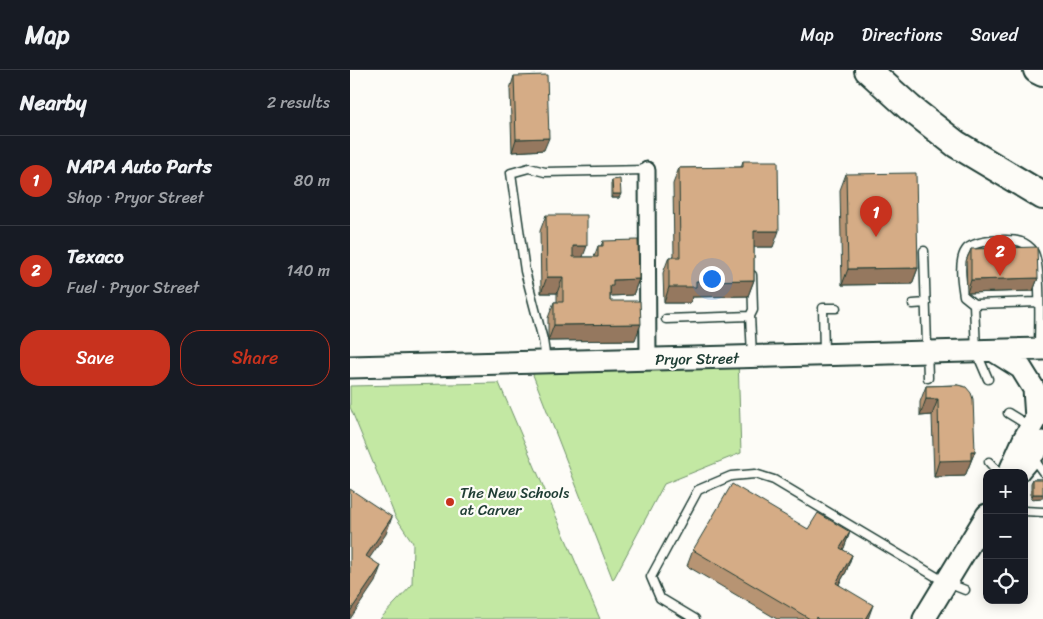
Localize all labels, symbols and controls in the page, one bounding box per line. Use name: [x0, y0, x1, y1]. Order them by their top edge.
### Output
text: Map: [25, 14, 69, 56]
text: Map: [801, 19, 834, 51]
text: Directions: [862, 19, 943, 51]
text: Saved: [971, 19, 1018, 51]
text: Nearby: [20, 84, 86, 122]
text: 2 results: [267, 88, 330, 117]
text: NAPA Auto Parts: [67, 150, 212, 183]
text: 1: [33, 166, 39, 195]
text: 80 m: [294, 166, 330, 195]
text: Shop · Pryor Street: [67, 183, 204, 212]
pin: 1: [860, 196, 892, 237]
pin: 2: [984, 235, 1016, 276]
text: Texaco: [67, 240, 124, 273]
text: 2: [31, 256, 41, 285]
text: 140 m: [287, 256, 330, 285]
your location: [699, 266, 725, 292]
text: Fuel · Pryor Street: [67, 273, 199, 302]
button: Save: [20, 330, 170, 386]
button: Share: [180, 330, 330, 386]
street label: Pryor Street: [655, 345, 740, 373]
map controls: [983, 469, 1028, 604]
button: +: [983, 469, 1028, 514]
place label: The New Schools at Carver: [460, 480, 570, 523]
marker: The New Schools at Carver: [444, 496, 456, 508]
button: −: [983, 514, 1028, 559]
button: locate: [983, 559, 1028, 604]

